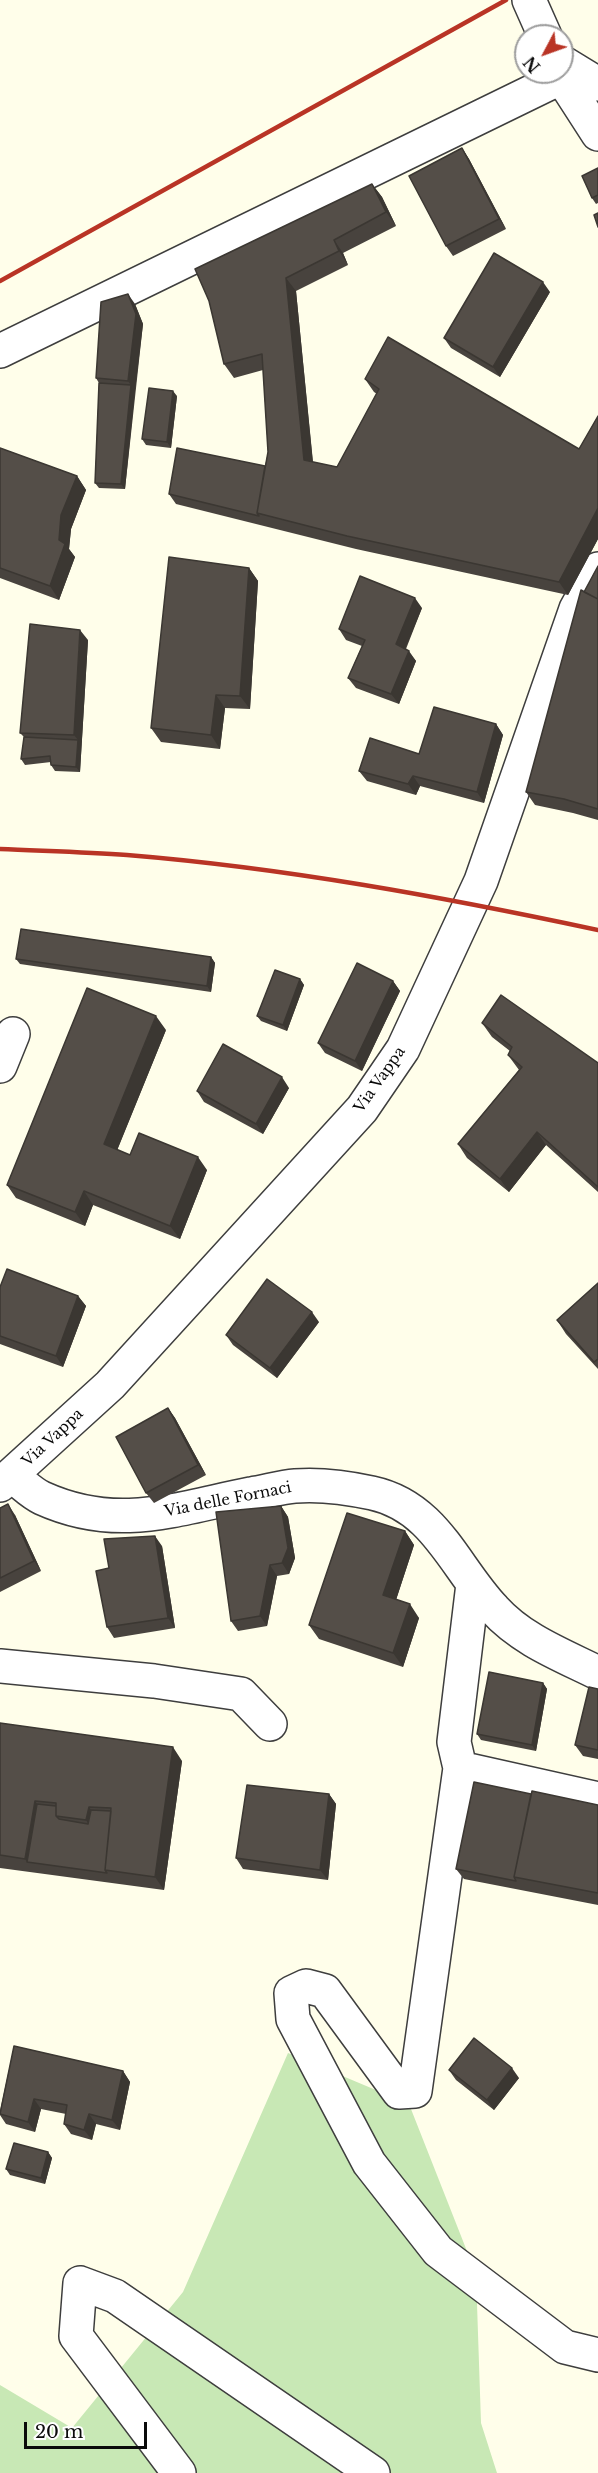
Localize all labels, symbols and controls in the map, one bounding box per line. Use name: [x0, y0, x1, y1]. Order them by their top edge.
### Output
north arrow: [514, 24, 574, 84]
text: N: [519, 52, 544, 77]
street label: Via Vappa: [351, 1043, 409, 1117]
street label: Via Vappa: [19, 1405, 87, 1471]
street label: Via delle Fornaci: [163, 1479, 293, 1521]
scale bar: [27, 2410, 150, 2448]
text: 20 m: [35, 2421, 83, 2443]

